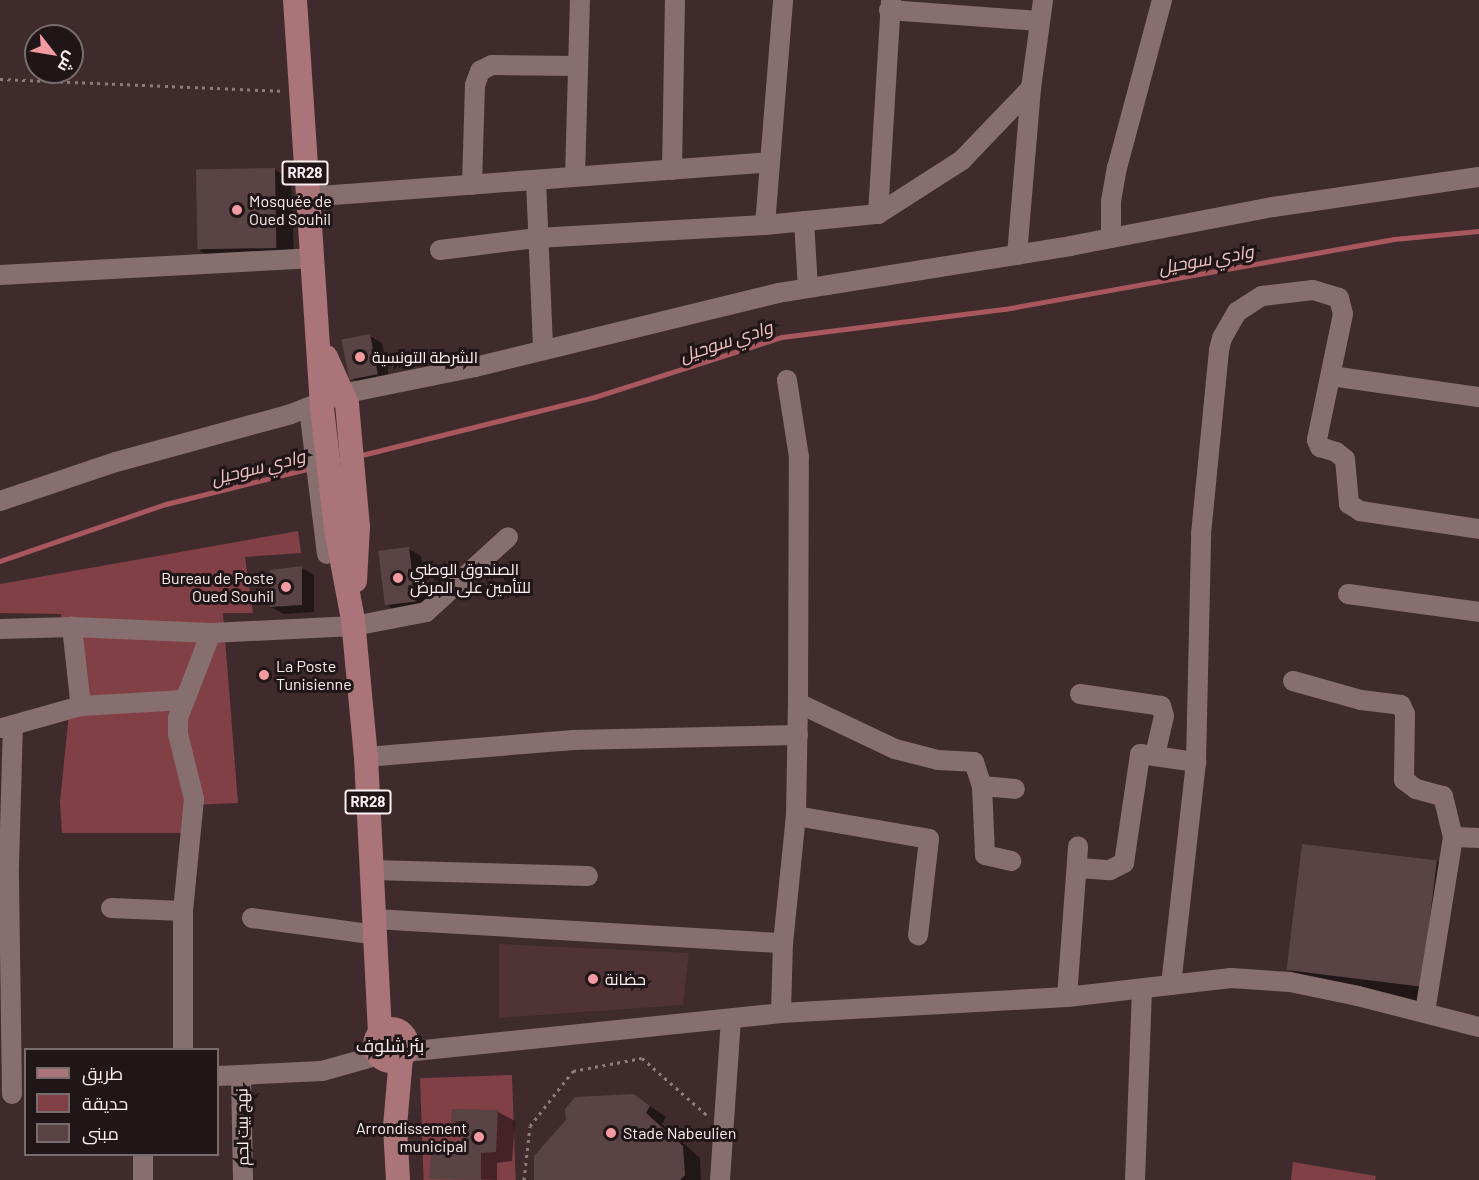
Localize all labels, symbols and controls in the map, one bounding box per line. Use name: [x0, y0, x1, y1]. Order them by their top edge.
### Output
north arrow: [24, 24, 84, 84]
text: ش: [55, 49, 82, 76]
road number: RR28: [281, 161, 329, 185]
place label: Mosquée de Oued Souhil: [249, 191, 332, 229]
marker: Mosquée de Oued Souhil: [230, 203, 244, 217]
water label: وادي سوحيل: [1157, 240, 1255, 278]
water label: وادي سوحيل: [677, 316, 775, 366]
place label: الشرطة التونسية: [372, 347, 478, 367]
marker: الشرطة التونسية: [353, 350, 367, 364]
water label: وادي سوحيل: [209, 445, 307, 489]
place label: الصندوق الوطني للتأمين على المرض: [410, 559, 531, 597]
place label: Bureau de Poste Oued Souhil: [161, 568, 274, 606]
marker: الصندوق الوطني للتأمين على المرض: [391, 571, 405, 585]
marker: Bureau de Poste Oued Souhil: [279, 580, 293, 594]
place label: La Poste Tunisienne: [276, 656, 352, 694]
marker: La Poste Tunisienne: [257, 668, 271, 682]
road number: RR28: [344, 790, 392, 814]
place label: حضانة: [605, 969, 646, 989]
marker: حضانة: [586, 972, 600, 986]
district label: بئر شلوف: [356, 1034, 424, 1056]
legend: [24, 1048, 219, 1156]
text: طريق: [82, 1062, 123, 1084]
street label: نهج بيت لحم: [232, 1088, 252, 1166]
text: حديقة: [82, 1092, 128, 1114]
place label: Arrondissement municipal: [356, 1118, 467, 1156]
text: مبنى: [82, 1122, 119, 1144]
place label: Stade Nabeulien: [623, 1123, 736, 1143]
marker: Stade Nabeulien: [604, 1126, 618, 1140]
marker: Arrondissement municipal: [472, 1130, 486, 1144]

